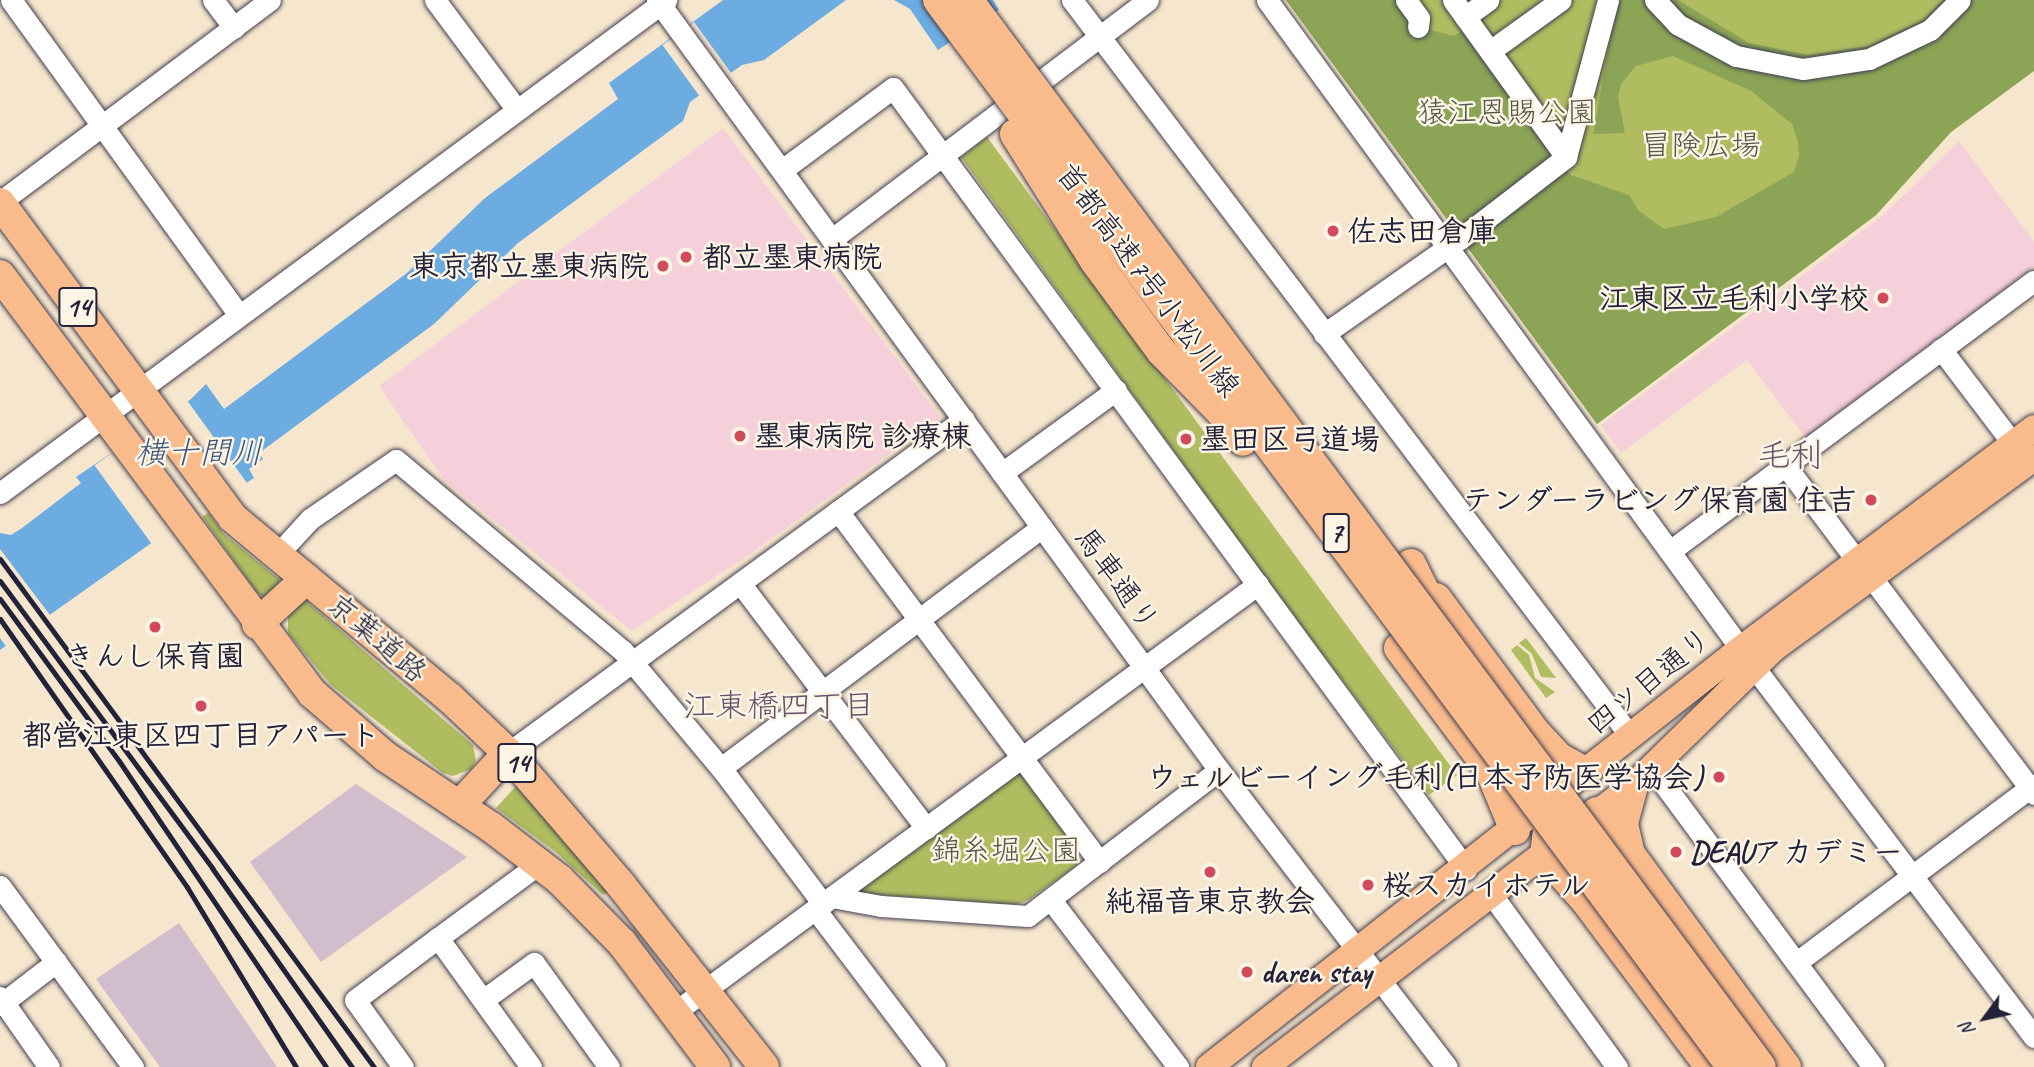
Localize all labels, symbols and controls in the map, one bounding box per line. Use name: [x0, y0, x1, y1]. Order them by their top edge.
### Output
park label: 猿江恩賜公園: [1417, 94, 1597, 130]
park label: 冒険広場: [1641, 127, 1761, 163]
street label: 首都高速7号小松川線: [1048, 156, 1248, 404]
place label: 佐志田倉庫: [1347, 213, 1497, 249]
marker: 佐志田倉庫: [1325, 223, 1341, 239]
place label: 都立墨東病院: [702, 239, 882, 275]
marker: 都立墨東病院: [676, 247, 696, 267]
place label: 東京都立墨東病院: [409, 248, 649, 284]
marker: 東京都立墨東病院: [655, 258, 671, 274]
place label: 江東区立毛利小学校: [1599, 280, 1869, 316]
road number: 14: [57, 282, 99, 332]
marker: 江東区立毛利小学校: [1875, 290, 1891, 306]
place label: 墨東病院 診療棟: [754, 418, 971, 454]
place label: 墨田区弓道場: [1200, 421, 1380, 457]
marker: 墨東病院 診療棟: [732, 428, 748, 444]
marker: 墨田区弓道場: [1178, 431, 1194, 447]
water label: 横十間川: [135, 434, 263, 472]
district label: 毛利: [1757, 436, 1823, 476]
place label: テンダーラビング保育園 住吉: [1463, 482, 1857, 518]
marker: テンダーラビング保育園 住吉: [1863, 492, 1879, 508]
road number: 7: [1322, 508, 1350, 558]
street label: 馬車通り: [1067, 520, 1167, 638]
street label: 京葉道路: [319, 586, 435, 690]
marker: きんし保育園: [147, 619, 163, 635]
street label: 四ツ目通り: [1579, 620, 1719, 742]
place label: きんし保育園: [65, 638, 245, 674]
district label: 江東橋四丁目: [683, 687, 875, 725]
marker: 都営江東区四丁目アパート: [193, 698, 209, 714]
place label: 都営江東区四丁目アパート: [21, 717, 381, 753]
road number: 14: [496, 738, 538, 788]
place label: ウェルビーイング毛利(日本予防医学協会): [1144, 759, 1703, 795]
marker: ウェルビーイング毛利(日本予防医学協会): [1709, 767, 1729, 787]
park label: 錦糸堀公園: [931, 832, 1081, 868]
place label: DEAUアカデミー: [1690, 834, 1903, 870]
marker: DEAUアカデミー: [1668, 844, 1684, 860]
marker: 純福音東京教会: [1202, 864, 1218, 880]
place label: 桜スカイホテル: [1382, 867, 1592, 903]
marker: 桜スカイホテル: [1360, 877, 1376, 893]
place label: 純福音東京教会: [1105, 883, 1315, 919]
place label: daren stay: [1261, 954, 1372, 990]
marker: daren stay: [1239, 964, 1255, 980]
north arrow: [1950, 983, 2020, 1053]
text: N: [1954, 1018, 1981, 1041]

